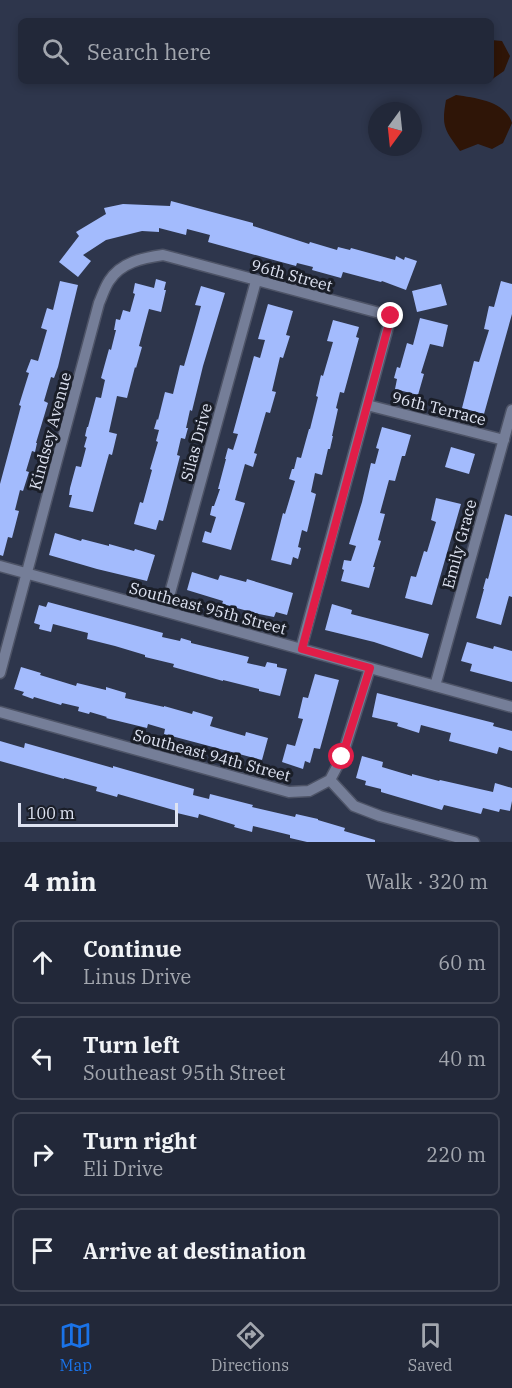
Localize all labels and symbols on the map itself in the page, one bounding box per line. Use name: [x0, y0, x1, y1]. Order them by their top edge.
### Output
north arrow: [368, 102, 422, 156]
street label: 96th Street: [249, 255, 335, 296]
route end: [377, 302, 403, 328]
street label: Kindsey Avenue: [25, 370, 75, 492]
street label: 96th Terrace: [390, 387, 488, 429]
street label: Silas Drive: [176, 401, 216, 483]
street label: Emily Grace: [437, 497, 481, 591]
street label: Southeast 95th Street: [127, 577, 289, 639]
street label: Southeast 94th Street: [131, 724, 293, 786]
route start: [328, 743, 354, 769]
scale bar: [18, 800, 178, 828]

